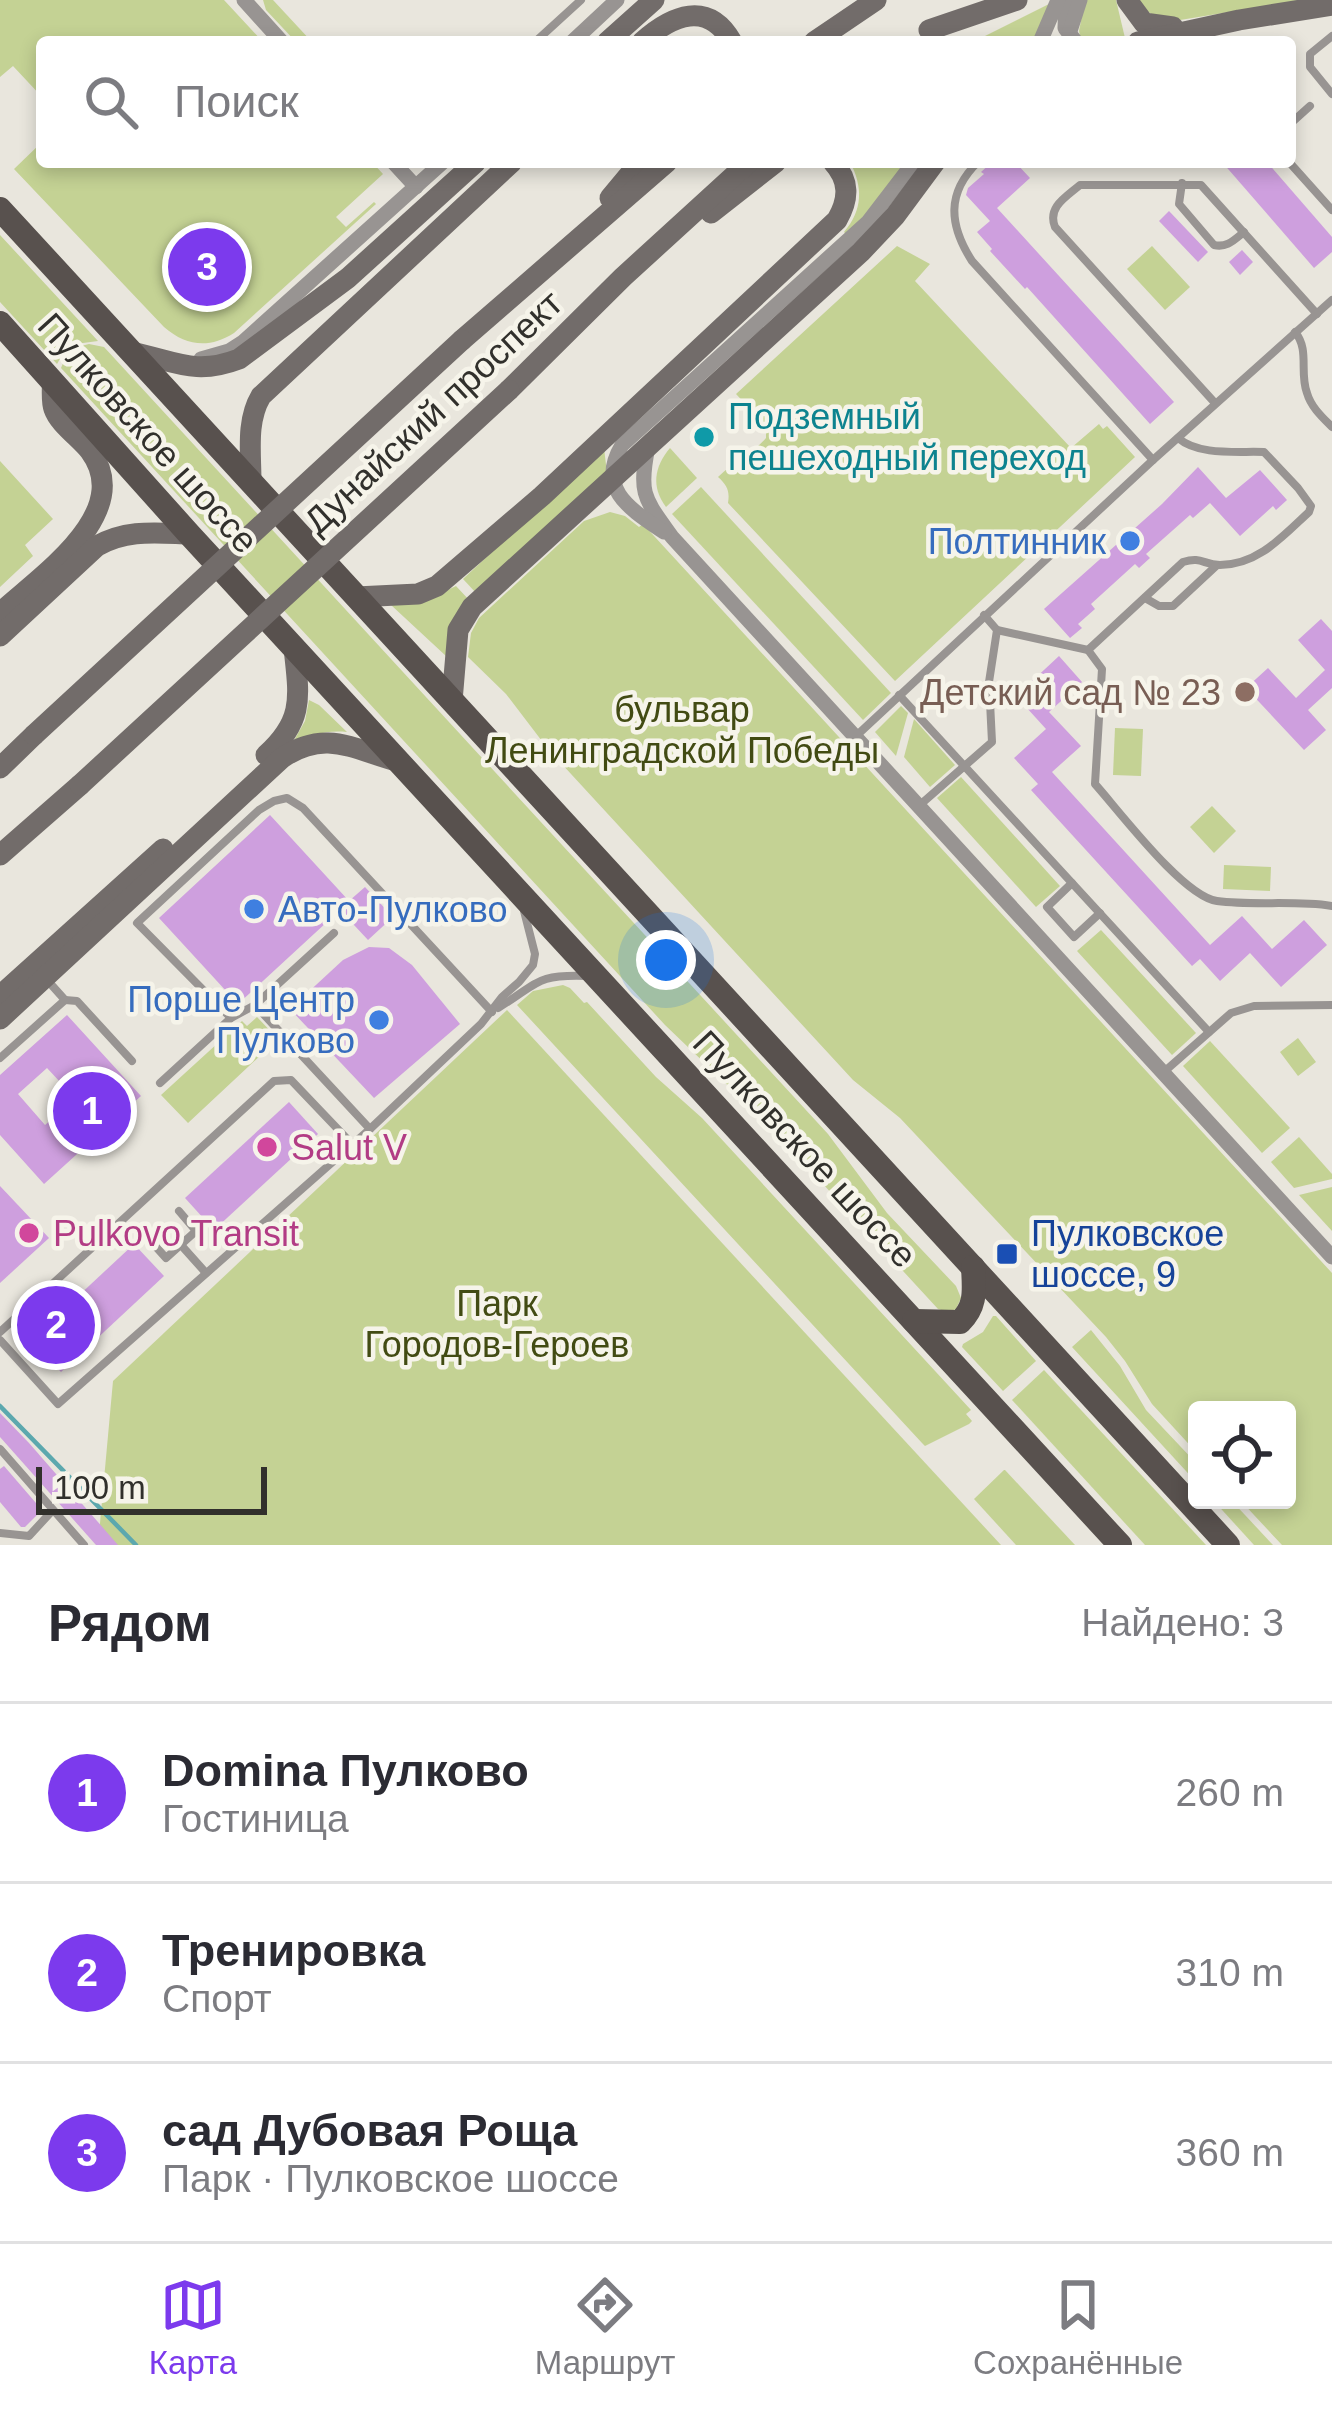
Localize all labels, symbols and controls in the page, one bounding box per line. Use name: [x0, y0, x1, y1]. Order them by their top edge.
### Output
search box: [36, 36, 1296, 168]
icon: search: [78, 69, 144, 135]
text: Поиск: [174, 76, 299, 127]
pin: 3: [168, 222, 246, 312]
street label: Дунайский проспект: [296, 282, 570, 542]
street label: Пулковское шоссе: [30, 305, 266, 561]
place label: Подземный пешеходный переход: [728, 396, 1086, 478]
marker: Подземный пешеходный переход: [691, 424, 717, 450]
place label: Полтинник: [928, 521, 1106, 562]
marker: Полтинник: [1117, 528, 1143, 554]
place label: Детский сад № 23: [920, 672, 1221, 713]
marker: Детский сад № 23: [1232, 679, 1258, 705]
park label: бульвар Ленинградской Победы: [485, 689, 879, 771]
place label: Авто-Пулково: [278, 889, 507, 930]
marker: Авто-Пулково: [241, 896, 267, 922]
your location: [636, 930, 696, 990]
place label: Порше Центр Пулково: [127, 979, 355, 1061]
marker: Порше Центр Пулково: [366, 1007, 392, 1033]
street label: Пулковское шоссе: [685, 1022, 925, 1276]
pin: 1: [53, 1066, 131, 1156]
place label: Salut V: [291, 1127, 407, 1168]
marker: Salut V: [254, 1134, 280, 1160]
place label: Pulkovo Transit: [53, 1213, 299, 1254]
place label: Пулковское шоссе, 9: [1031, 1213, 1224, 1295]
marker: Pulkovo Transit: [16, 1220, 42, 1246]
marker: Пулковское шоссе, 9: [994, 1241, 1020, 1267]
pin: 2: [17, 1280, 95, 1370]
park label: Парк Городов-Героев: [365, 1283, 629, 1365]
map controls: [1188, 1401, 1296, 1509]
button: locate: [1188, 1401, 1296, 1509]
scale bar: [36, 1461, 267, 1514]
text: 100 m: [54, 1469, 146, 1506]
text: Рядом: [48, 1595, 212, 1652]
text: Найдено: 3: [1081, 1601, 1284, 1644]
text: Domina Пулково: [162, 1745, 529, 1796]
text: 1: [76, 1771, 98, 1814]
text: 260 m: [1176, 1771, 1284, 1814]
text: Гостиница: [162, 1797, 349, 1840]
text: Тренировка: [162, 1925, 425, 1976]
text: 2: [76, 1951, 98, 1994]
text: 310 m: [1176, 1951, 1284, 1994]
text: Спорт: [162, 1977, 272, 2020]
text: сад Дубовая Роща: [162, 2105, 577, 2156]
text: 3: [76, 2131, 98, 2174]
text: 360 m: [1176, 2131, 1284, 2174]
text: Парк · Пулковское шоссе: [162, 2157, 619, 2200]
tab: Карта: [149, 2272, 237, 2382]
tab: Маршрут: [535, 2272, 675, 2382]
tab: Сохранённые: [973, 2272, 1183, 2382]

